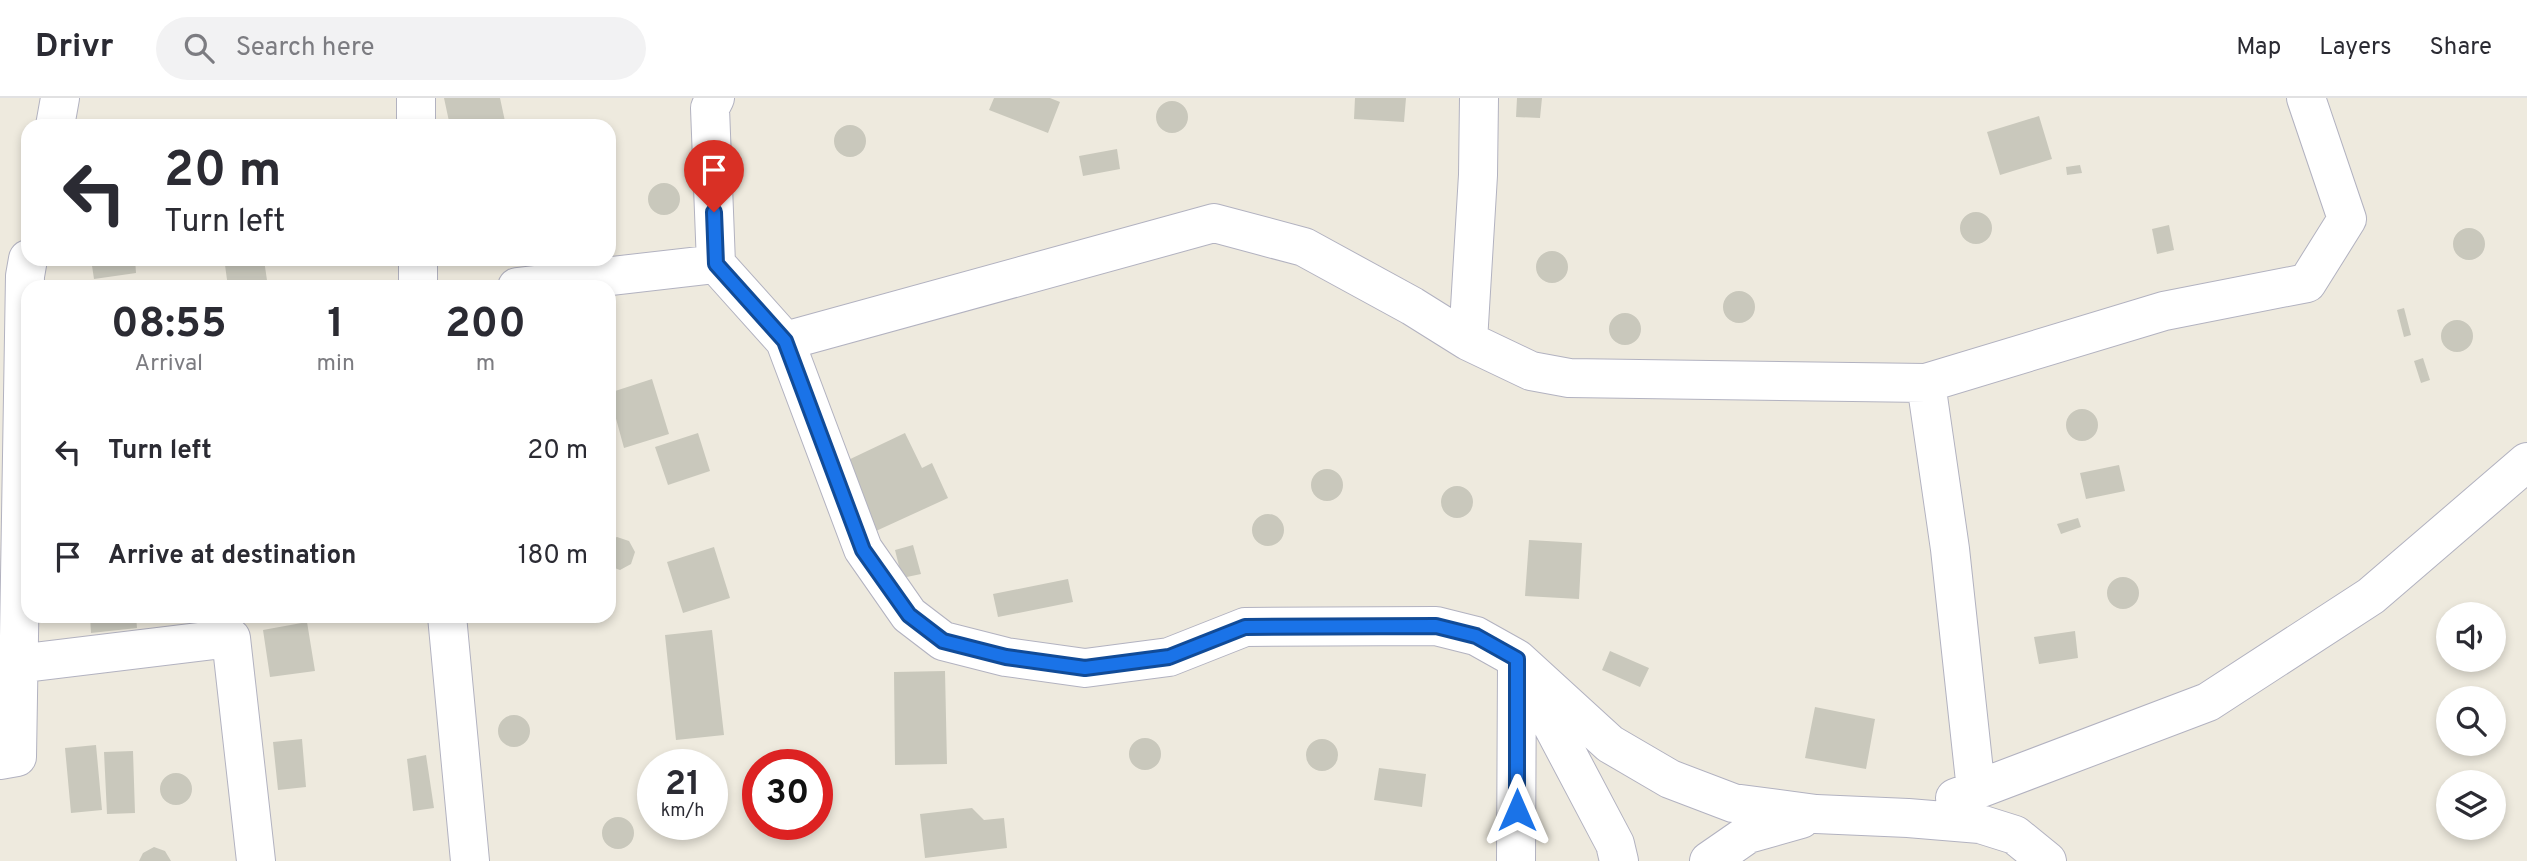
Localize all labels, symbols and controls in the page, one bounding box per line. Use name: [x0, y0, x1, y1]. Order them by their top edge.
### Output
search box: [156, 17, 646, 80]
text: Drivr: [35, 27, 114, 69]
icon: search: [180, 29, 218, 67]
text: Search here: [236, 32, 375, 65]
text: Map: [2236, 33, 2281, 63]
text: Layers: [2319, 33, 2391, 63]
text: Share: [2429, 33, 2492, 63]
pin: [684, 140, 744, 212]
text: 20 m: [164, 142, 281, 204]
icon: left: [49, 147, 140, 238]
icon: arrive: [695, 151, 733, 189]
text: Turn left: [164, 203, 285, 243]
text: 08:55: [111, 299, 227, 352]
text: 1: [327, 299, 344, 352]
text: 200: [445, 299, 526, 352]
text: Arrival: [135, 350, 203, 379]
text: min: [317, 350, 355, 379]
text: m: [476, 350, 495, 379]
icon: left: [49, 433, 87, 471]
text: Turn left: [108, 435, 212, 468]
text: 20 m: [527, 435, 588, 468]
icon: arrive: [49, 538, 87, 576]
text: Arrive at destination: [108, 540, 356, 573]
text: 180 m: [518, 540, 588, 573]
map controls: [2436, 602, 2506, 840]
button: sound: [2436, 602, 2506, 672]
button: search: [2436, 686, 2506, 756]
speed limit sign: 30: [742, 749, 833, 840]
text: 21: [665, 763, 700, 807]
button: layers: [2436, 770, 2506, 840]
position arrow: [1480, 773, 1554, 847]
text: km/h: [661, 800, 704, 823]

